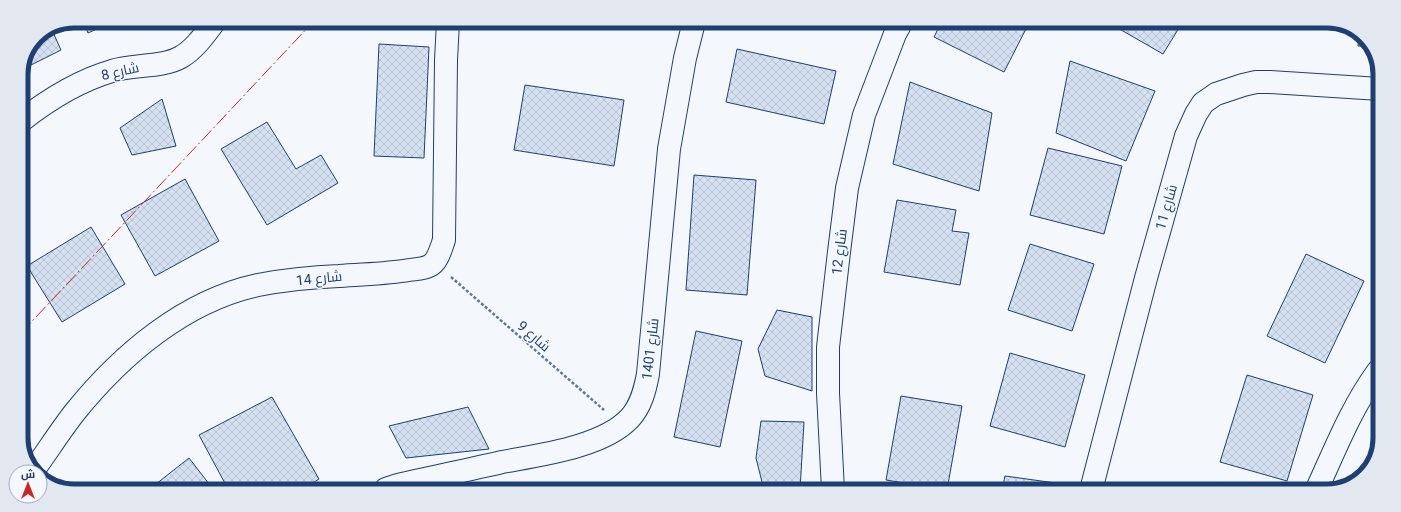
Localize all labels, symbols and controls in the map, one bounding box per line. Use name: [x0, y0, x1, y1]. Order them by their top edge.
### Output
street label: شارع 8: [99, 59, 141, 84]
street label: شارع 11: [1152, 183, 1181, 232]
street label: شارع 12: [828, 228, 851, 276]
street label: شارع 14: [295, 268, 343, 289]
street label: شارع 9: [514, 317, 554, 355]
street label: شارع 1401: [638, 317, 663, 381]
north arrow: [8, 464, 48, 504]
text: ش: [21, 468, 35, 481]

